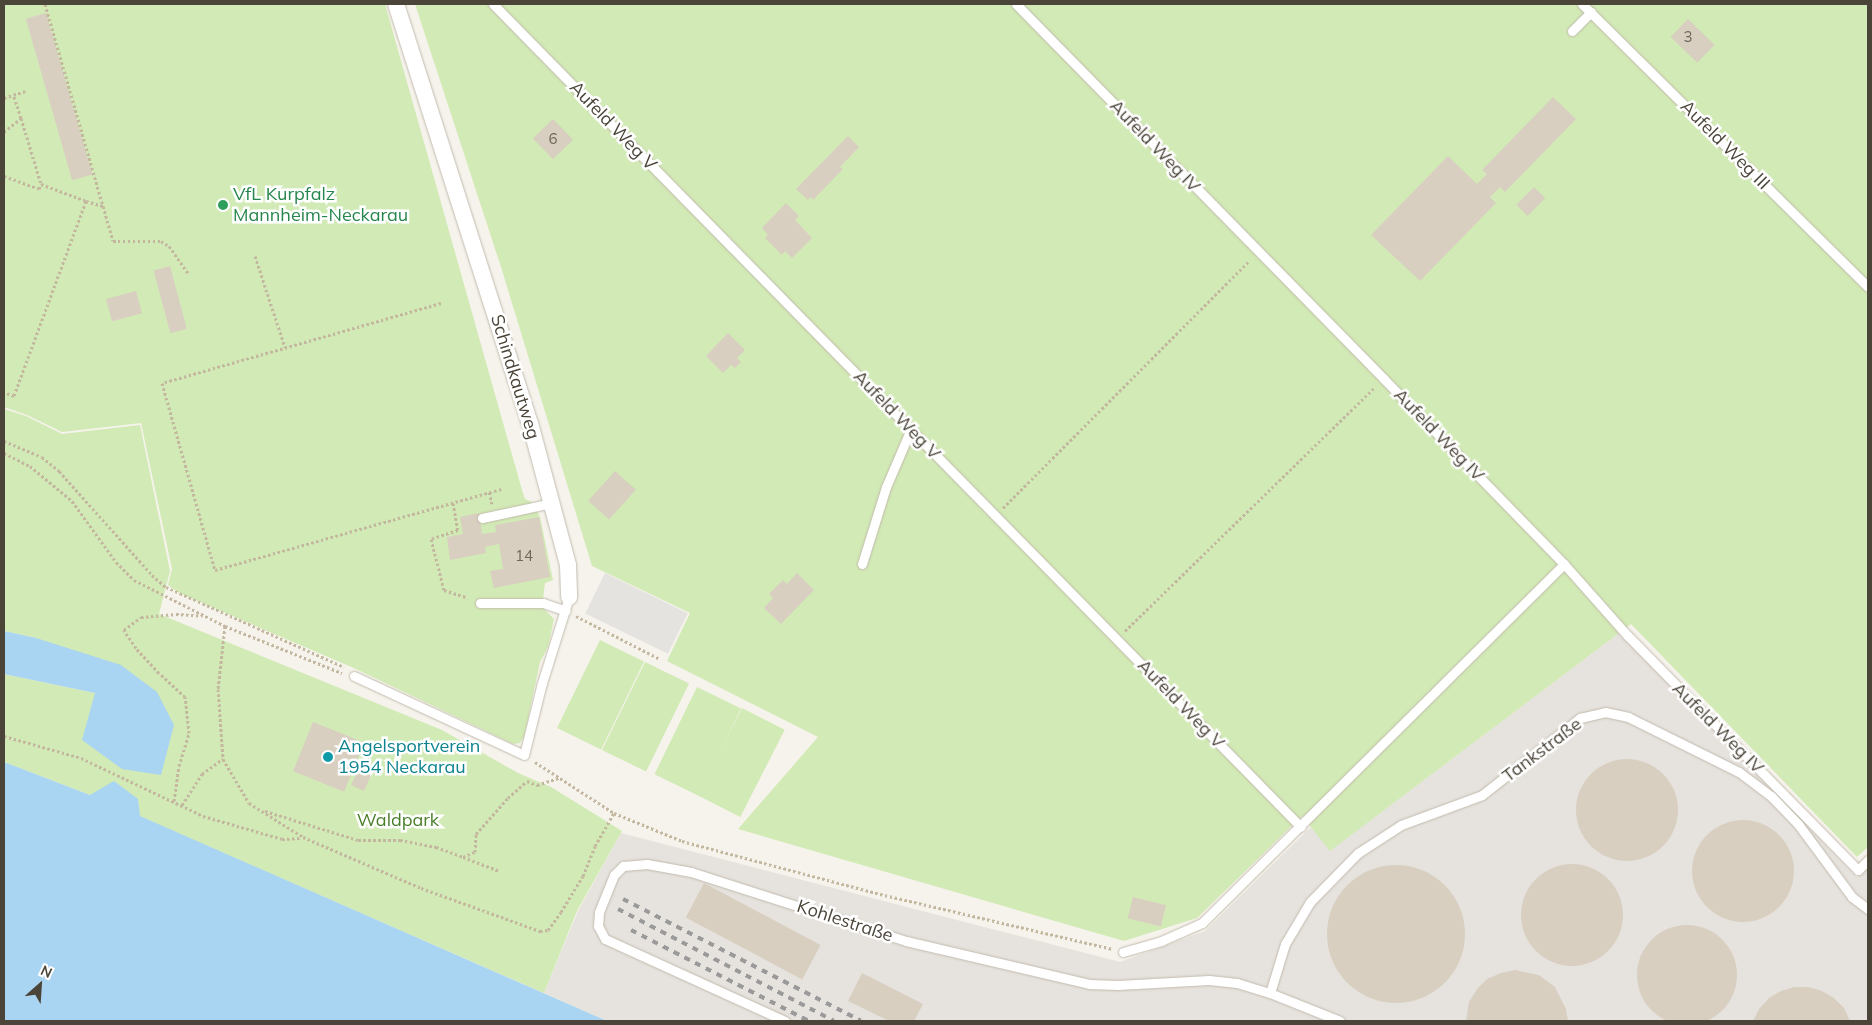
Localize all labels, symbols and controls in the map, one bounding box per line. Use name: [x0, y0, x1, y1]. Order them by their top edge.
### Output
house number: 3: [1684, 28, 1692, 46]
street label: Aufeld Weg V: [565, 77, 661, 175]
street label: Aufeld Weg IV: [1105, 95, 1205, 197]
street label: Aufeld Weg III: [1676, 96, 1774, 194]
house number: 6: [549, 130, 557, 148]
place label: VfL Kurpfalz Mannheim-Neckarau: [233, 184, 408, 226]
marker: VfL Kurpfalz Mannheim-Neckarau: [217, 199, 229, 211]
street label: Schindkautweg: [486, 312, 544, 442]
street label: Aufeld Weg V: [849, 366, 945, 464]
street label: Aufeld Weg IV: [1389, 384, 1489, 486]
house number: 14: [515, 547, 533, 565]
street label: Aufeld Weg V: [1133, 655, 1229, 753]
street label: Aufeld Weg IV: [1668, 678, 1768, 778]
street label: Tankstraße: [1498, 713, 1586, 787]
place label: Angelsportverein 1954 Neckarau: [338, 736, 480, 779]
marker: Angelsportverein 1954 Neckarau: [322, 751, 334, 763]
park label: Waldpark: [357, 809, 439, 831]
street label: Kohlestraße: [794, 895, 896, 947]
north arrow: [15, 960, 65, 1010]
text: N: [38, 961, 55, 982]

